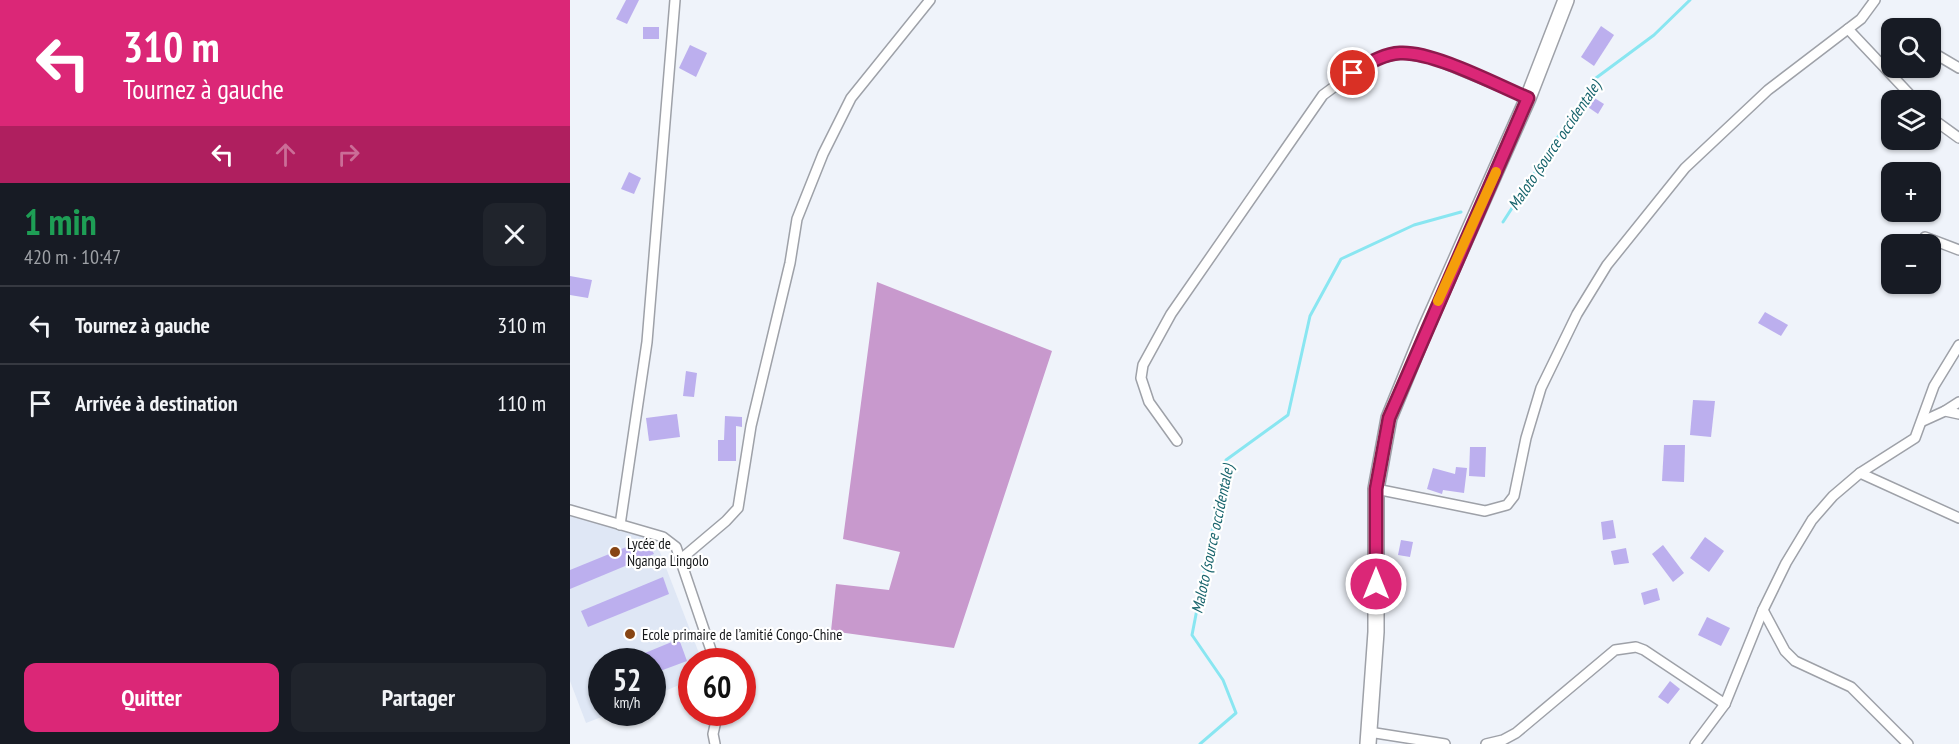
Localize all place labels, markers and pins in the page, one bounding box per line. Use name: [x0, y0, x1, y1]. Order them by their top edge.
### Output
pin: [1327, 47, 1378, 98]
place label: Lycée de Nganga Lingolo: [627, 534, 709, 570]
marker: Lycée de Nganga Lingolo: [608, 545, 622, 559]
place label: Ecole primaire de l’amitié Congo-Chine: [642, 625, 842, 644]
marker: Ecole primaire de l’amitié Congo-Chine: [623, 627, 637, 641]

